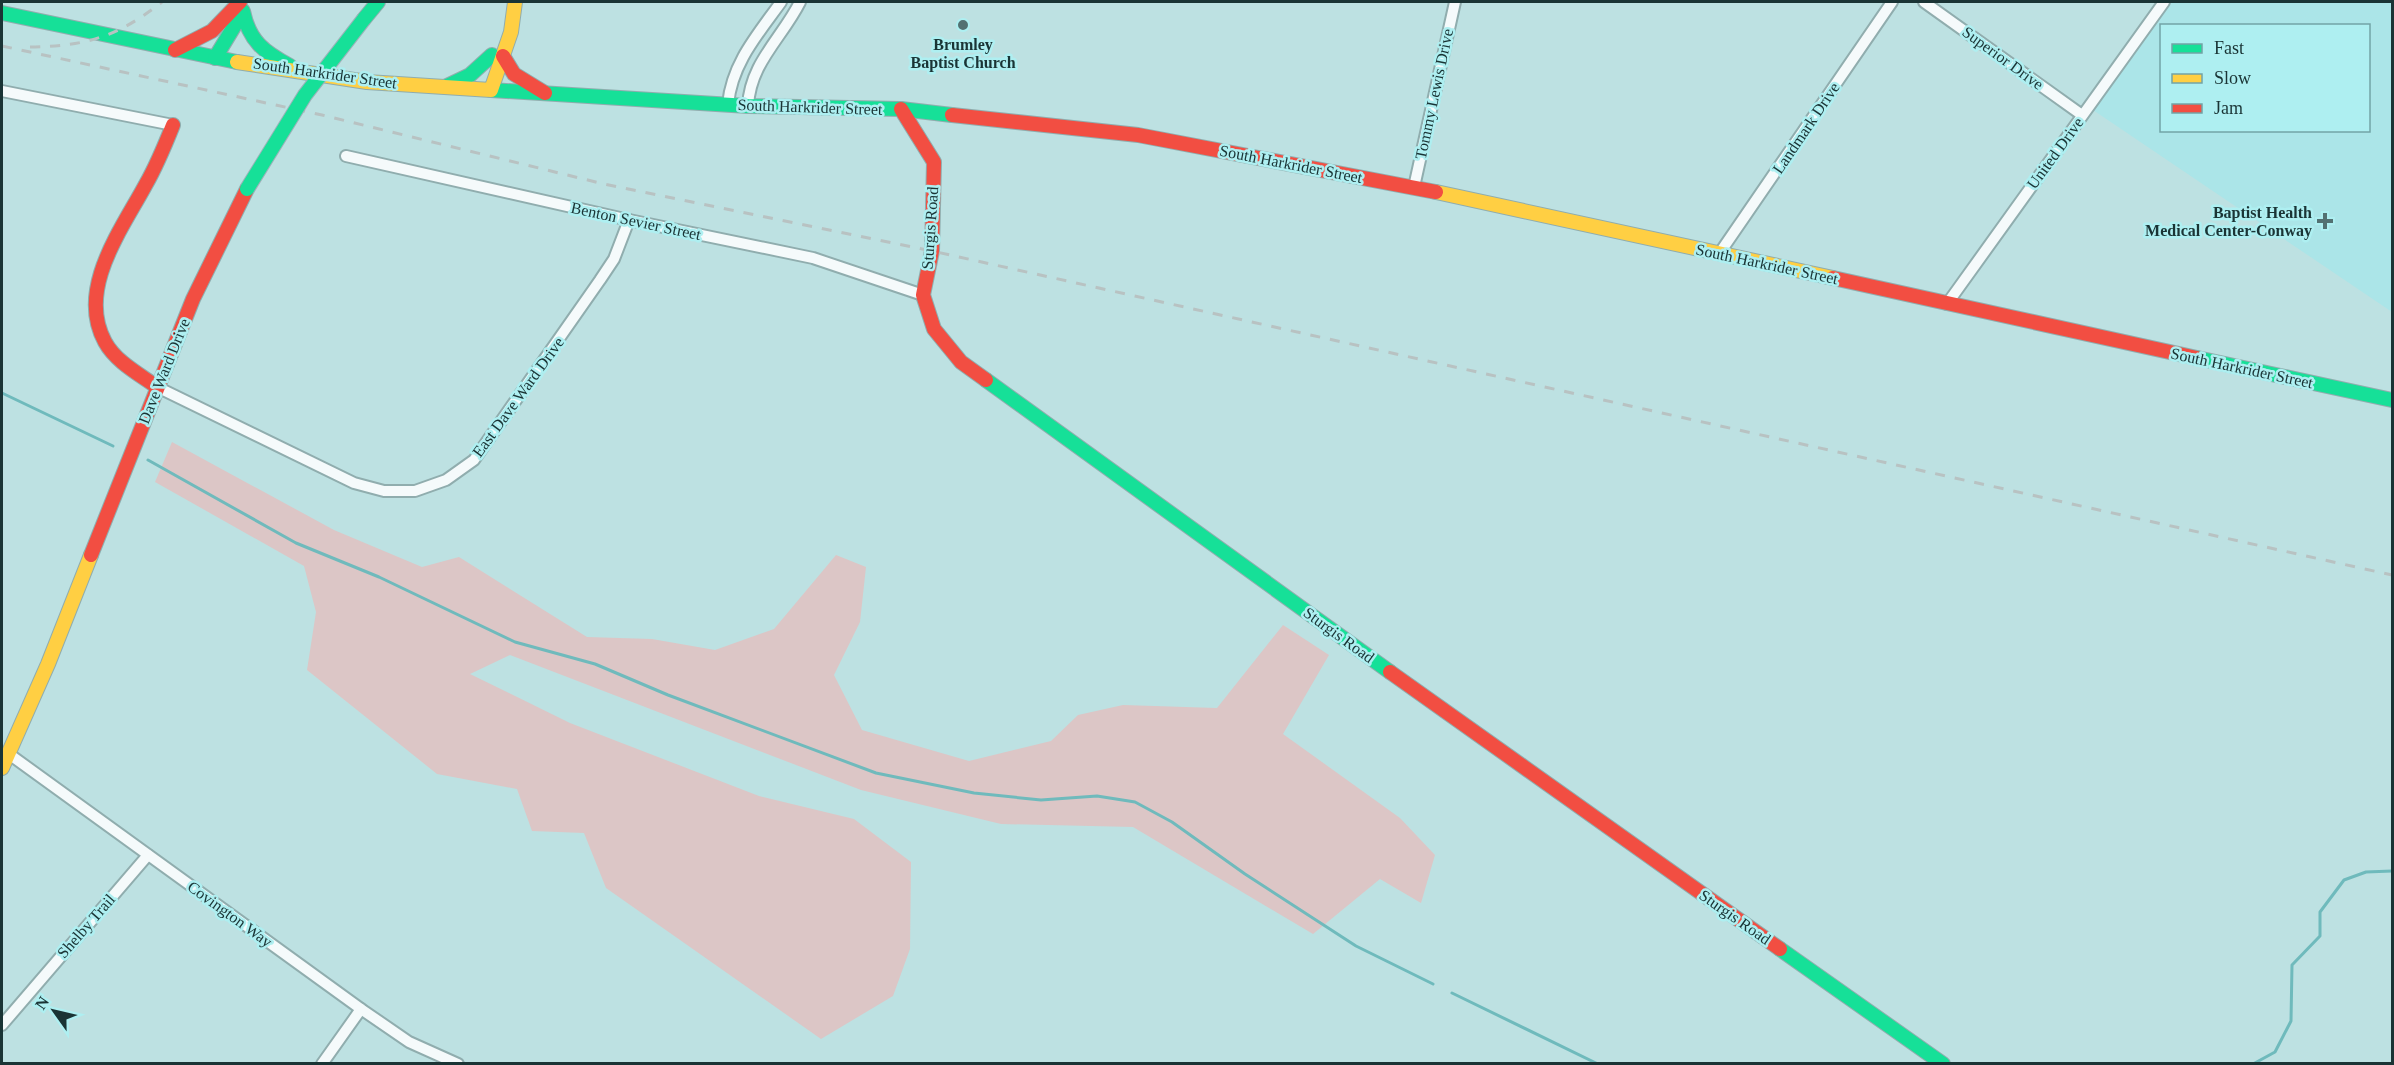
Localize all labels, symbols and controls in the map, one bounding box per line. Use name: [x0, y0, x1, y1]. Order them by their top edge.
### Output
marker: Brumley Baptist Church: [956, 18, 970, 32]
street label: Superior Drive: [1959, 23, 2047, 94]
legend: [2160, 24, 2370, 132]
street label: Tommy Lewis Drive: [1412, 27, 1457, 161]
place label: Brumley Baptist Church: [910, 36, 1016, 72]
text: Fast: [2214, 38, 2244, 58]
street label: South Harkrider Street: [252, 55, 398, 92]
text: Slow: [2214, 68, 2251, 88]
street label: Landmark Drive: [1769, 79, 1843, 177]
street label: South Harkrider Street: [737, 96, 883, 118]
text: Jam: [2214, 98, 2243, 118]
street label: United Drive: [2023, 114, 2087, 192]
street label: South Harkrider Street: [1218, 142, 1364, 186]
street label: Sturgis Road: [919, 186, 942, 270]
street label: Benton Sevier Street: [569, 199, 703, 243]
place label: Baptist Health Medical Center-Conway: [2145, 204, 2312, 240]
marker: Baptist Health Medical Center-Conway: [2316, 212, 2334, 230]
street label: South Harkrider Street: [1694, 241, 1840, 287]
street label: Dave Ward Drive: [135, 316, 193, 426]
street label: East Dave Ward Drive: [469, 334, 567, 460]
street label: South Harkrider Street: [2169, 345, 2315, 391]
street label: Sturgis Road: [1300, 604, 1378, 667]
street label: Covington Way: [184, 878, 276, 951]
street label: Sturgis Road: [1696, 886, 1774, 949]
street label: Shelby Trail: [54, 890, 119, 962]
north arrow: [24, 981, 84, 1041]
text: N: [32, 993, 53, 1012]

